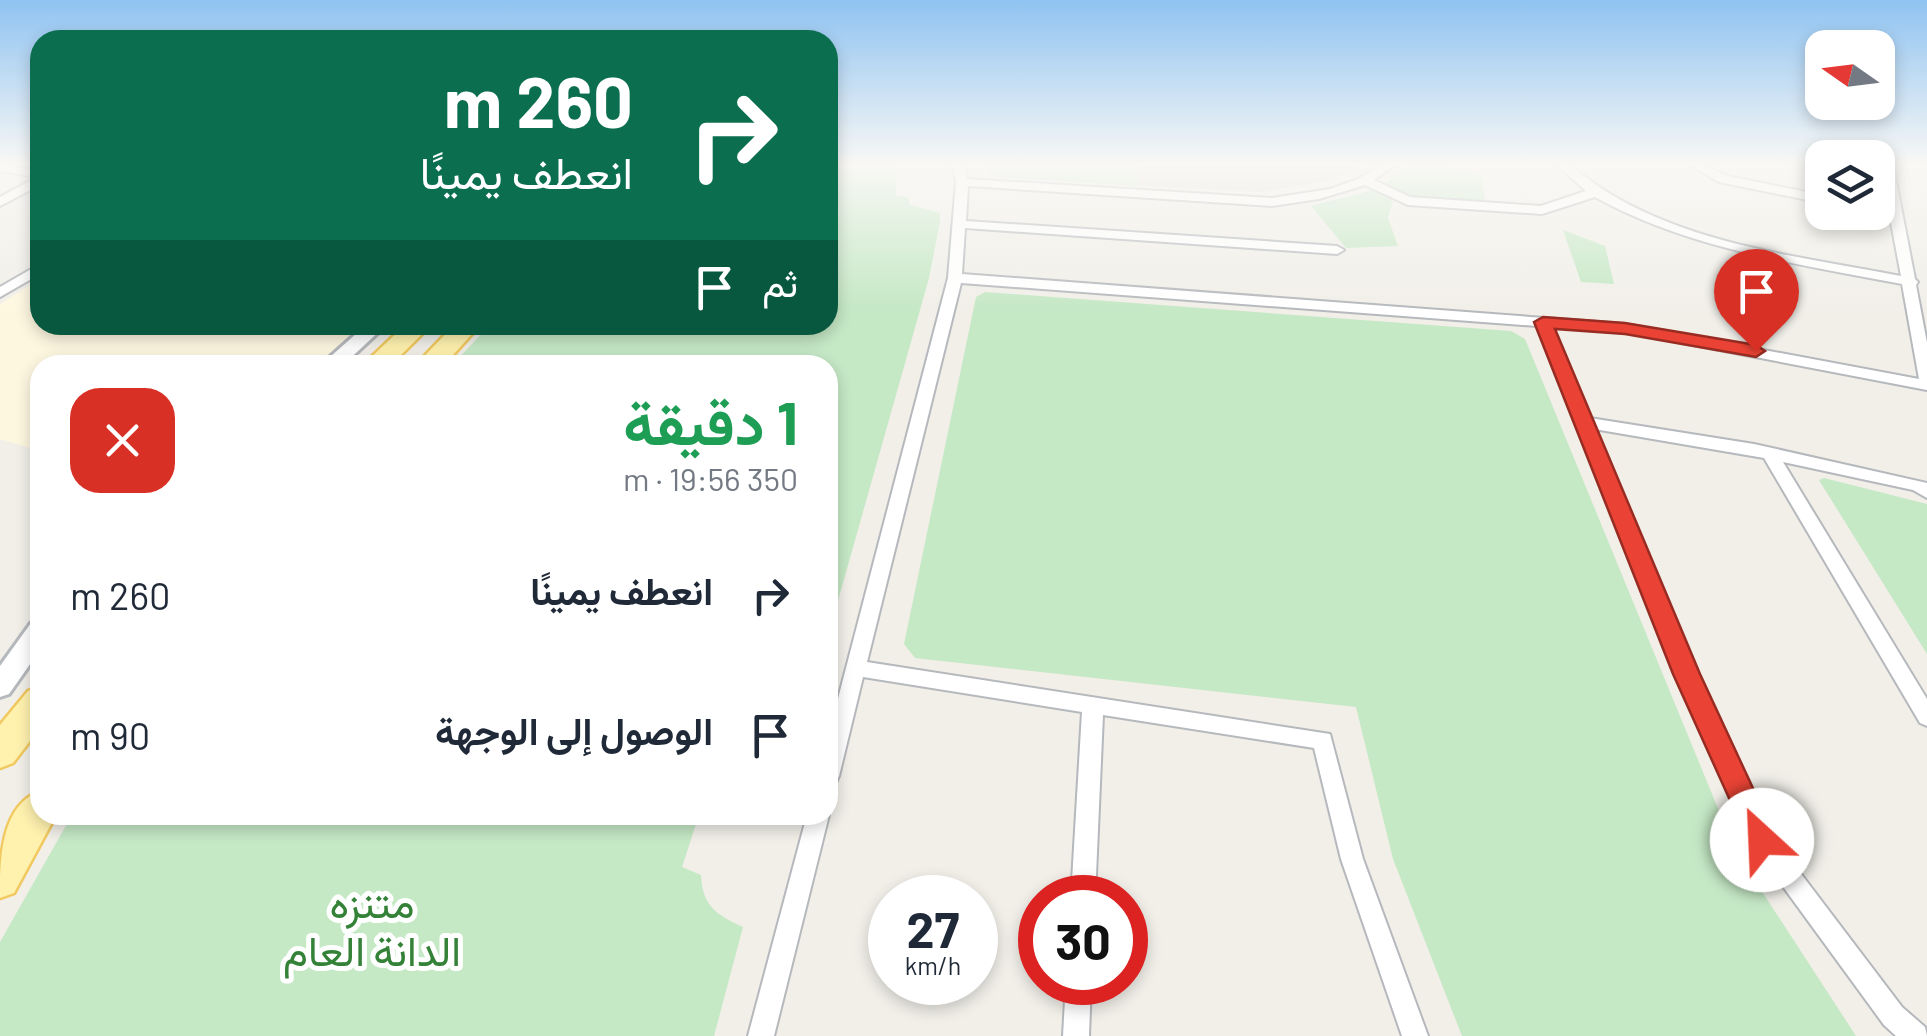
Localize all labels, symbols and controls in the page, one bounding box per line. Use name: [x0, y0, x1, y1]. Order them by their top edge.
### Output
north arrow: [1805, 30, 1895, 120]
map controls: [1805, 30, 1895, 230]
text: 260 m: [444, 58, 633, 142]
icon: right: [668, 70, 798, 200]
button: layers: [1805, 140, 1895, 230]
text: انعطف يمينًا: [420, 144, 633, 198]
pin: [1714, 249, 1799, 352]
text: ثم: [762, 259, 798, 305]
icon: arrive: [687, 260, 742, 315]
icon: arrive: [1729, 264, 1784, 319]
text: 1 دقيقة: [623, 385, 798, 457]
button: close: [70, 388, 175, 493]
text: 350 m · 19:56: [623, 459, 798, 497]
text: انعطف يمينًا: [530, 567, 713, 613]
icon: right: [743, 568, 798, 623]
text: 260 m: [70, 572, 170, 618]
text: الوصول إلى الوجهة: [435, 707, 713, 753]
icon: arrive: [743, 708, 798, 763]
text: 90 m: [70, 712, 150, 758]
position arrow: [1710, 788, 1814, 892]
speed limit sign: 30: [1018, 875, 1148, 1005]
park label: متنزه الدانة العام: [283, 876, 461, 979]
text: 27: [907, 898, 959, 958]
text: km/h: [905, 950, 961, 980]

